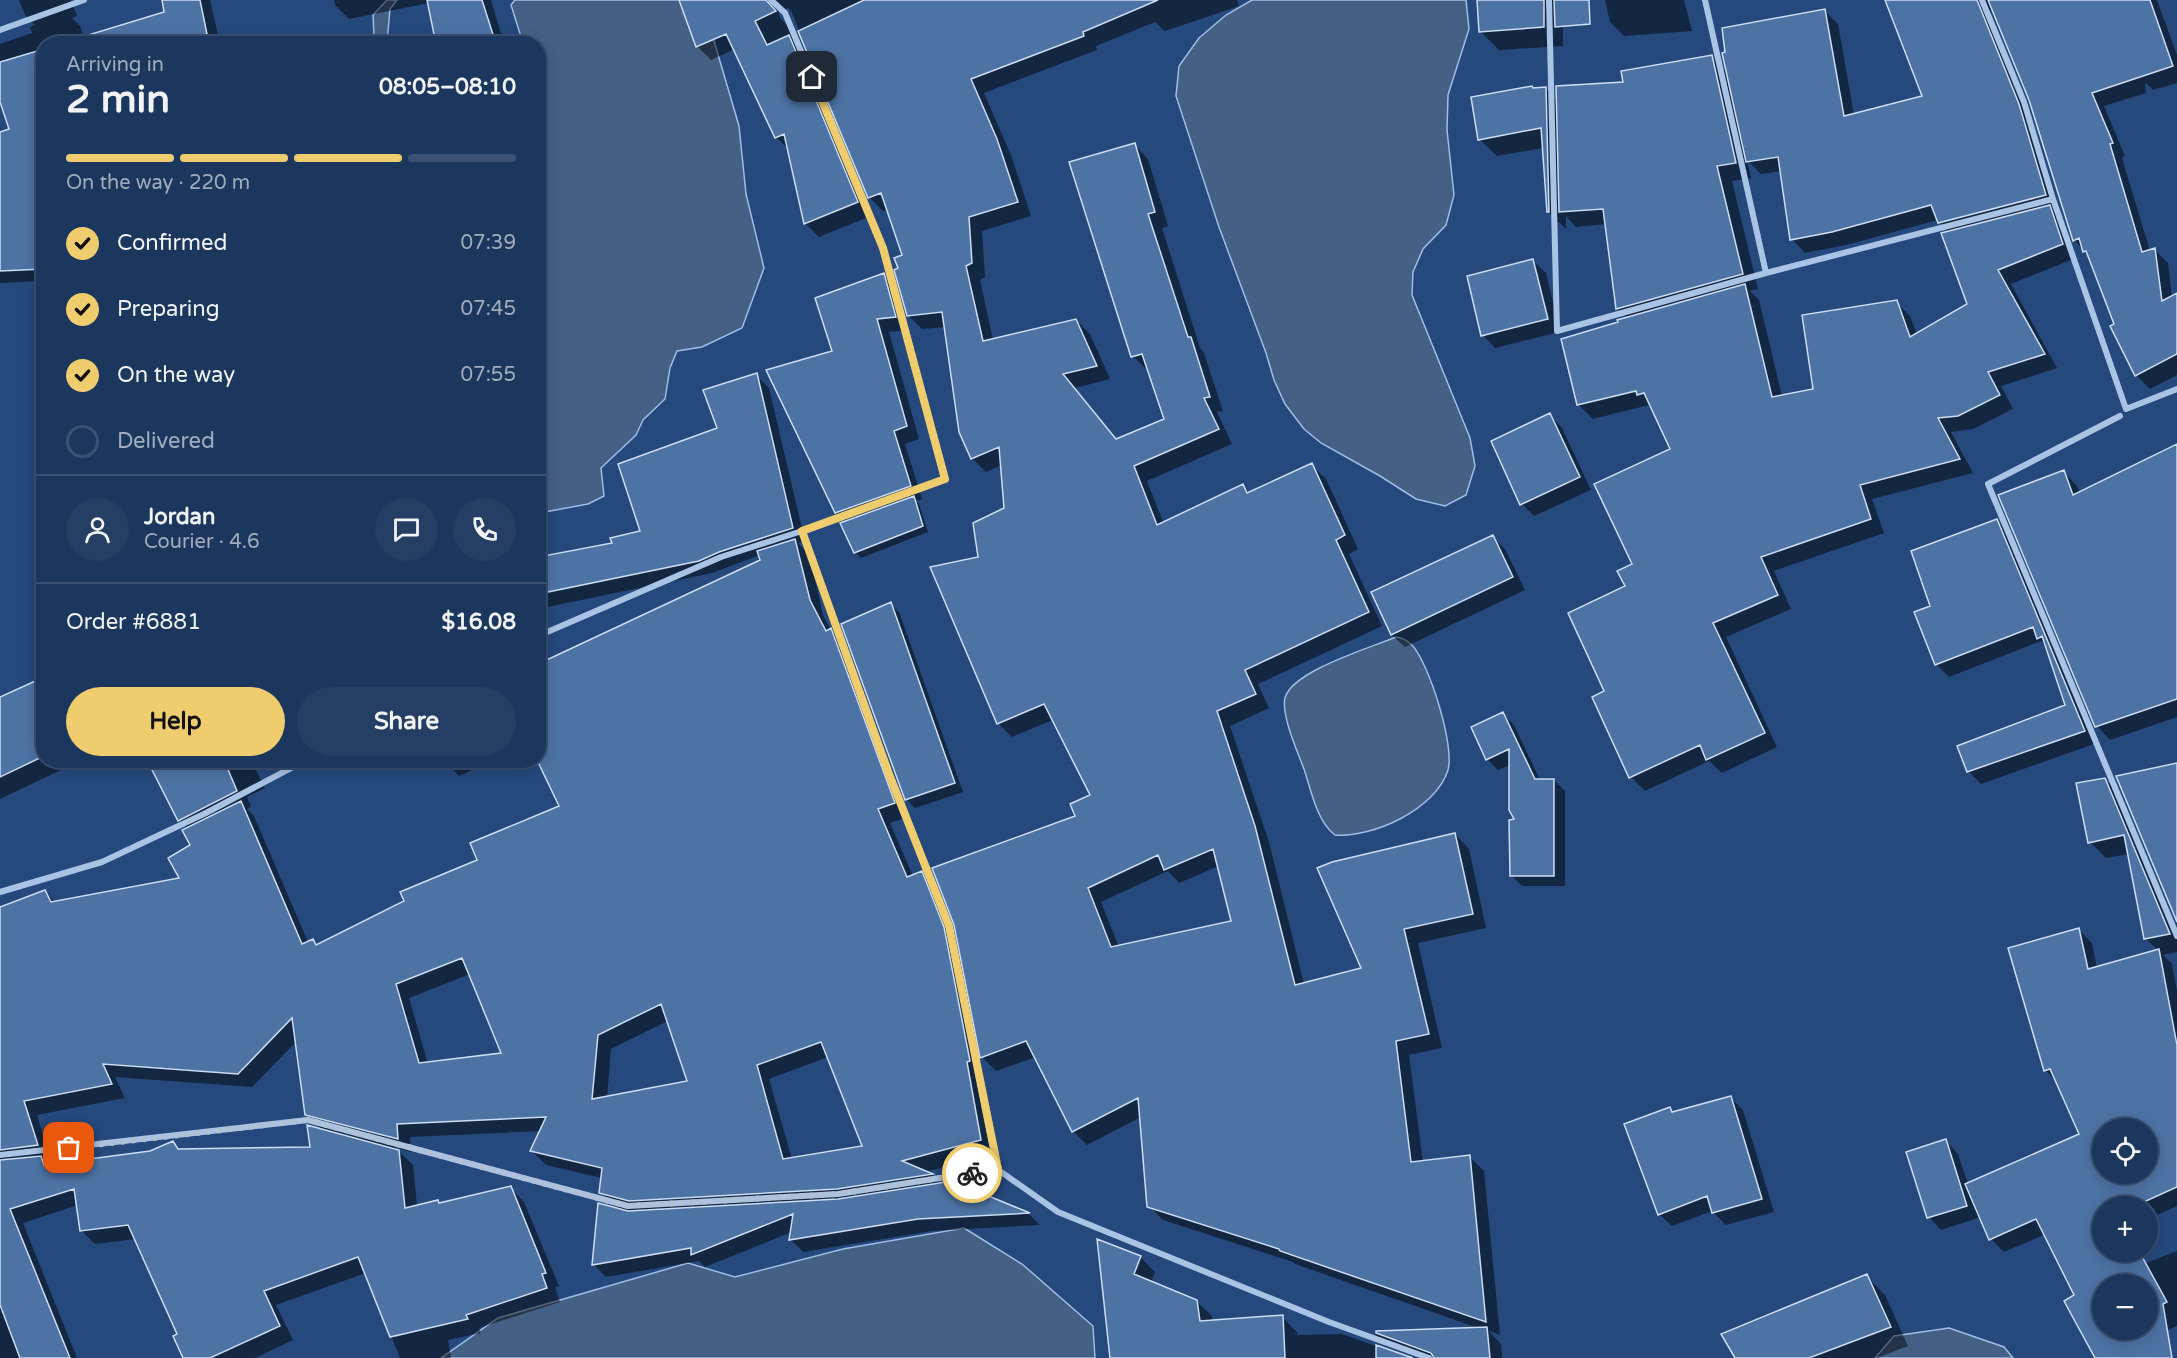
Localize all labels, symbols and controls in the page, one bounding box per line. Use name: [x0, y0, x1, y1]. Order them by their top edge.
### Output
pin: [786, 51, 837, 102]
text: Arriving in: [66, 53, 164, 77]
icon: home: [795, 60, 828, 93]
text: 08:05–08:10: [379, 74, 516, 100]
text: 2 min: [66, 76, 170, 123]
text: On the way · 220 m: [66, 171, 250, 195]
icon: check: [66, 227, 99, 260]
text: Confirmed: [117, 230, 227, 256]
text: 07:39: [461, 231, 516, 255]
icon: check: [66, 293, 99, 326]
text: Preparing: [117, 296, 220, 322]
text: 07:45: [461, 297, 516, 321]
icon: check: [66, 359, 99, 392]
text: On the way: [117, 362, 235, 388]
text: 07:55: [461, 363, 516, 387]
text: Delivered: [117, 428, 215, 454]
button: person: [66, 498, 129, 561]
button: chat: [375, 498, 438, 561]
button: phone: [453, 498, 516, 561]
text: Jordan: [144, 504, 215, 530]
text: Courier · 4.6: [144, 530, 259, 554]
text: Order #6881: [66, 609, 201, 635]
text: $16.08: [441, 609, 516, 635]
button: Help: [66, 687, 285, 756]
button: Share: [297, 687, 516, 756]
map controls: [2092, 1118, 2158, 1340]
button: locate: [2092, 1118, 2158, 1184]
pin: [43, 1122, 94, 1173]
icon: bag: [52, 1131, 85, 1164]
courier: [942, 1143, 1002, 1203]
icon: bike: [956, 1157, 989, 1190]
button: +: [2092, 1196, 2158, 1262]
button: −: [2092, 1274, 2158, 1340]

